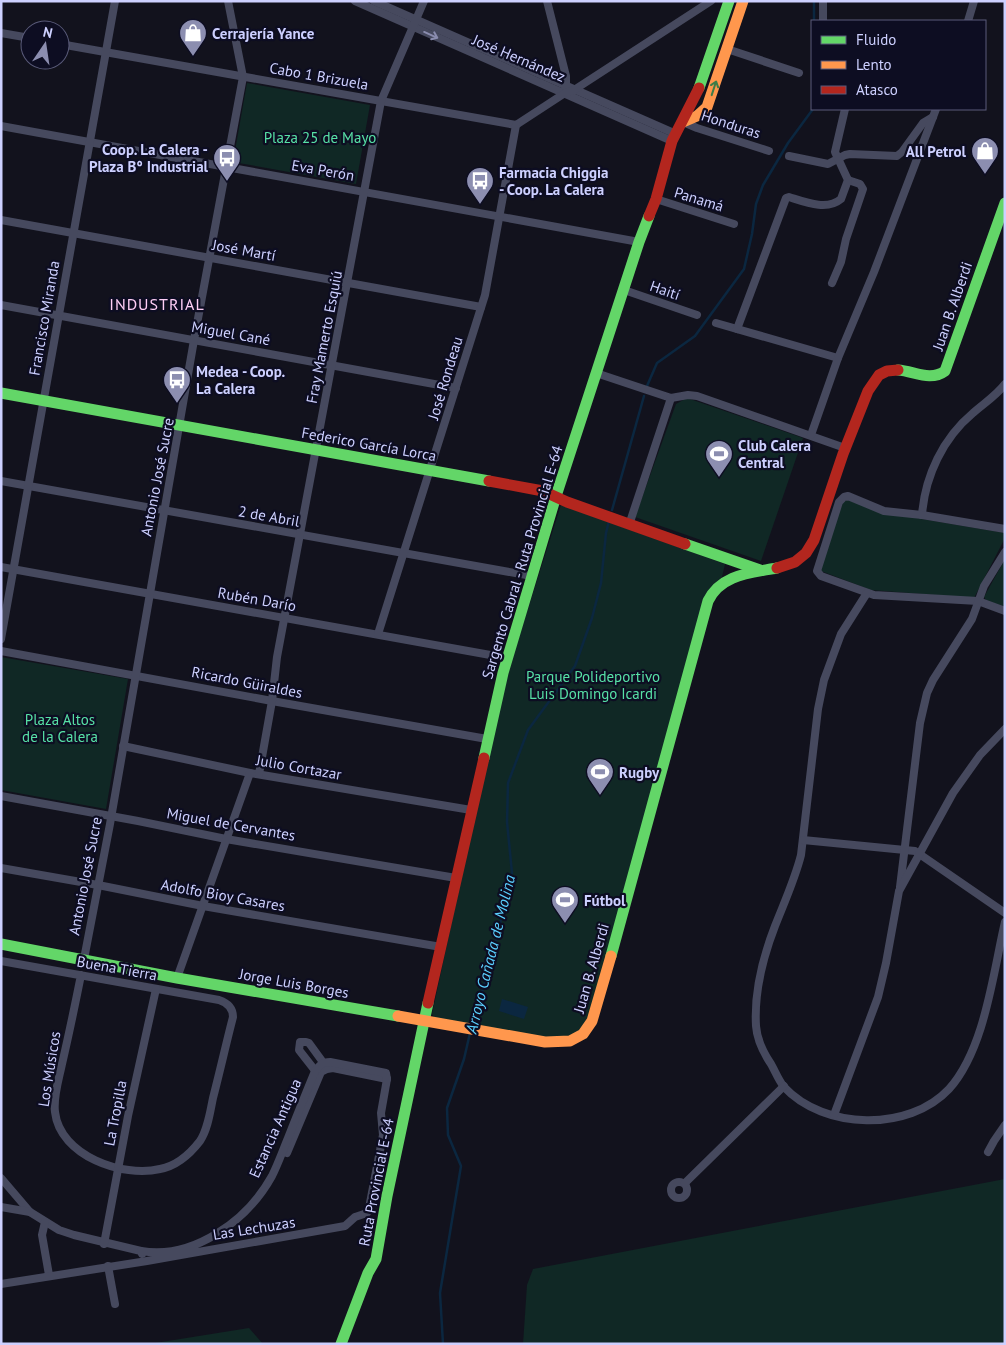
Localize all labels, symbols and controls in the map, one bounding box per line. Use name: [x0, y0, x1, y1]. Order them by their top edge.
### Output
shop icon: Cerrajería Yance: [178, 18, 208, 57]
north arrow: [20, 20, 70, 70]
legend: [811, 20, 986, 110]
text: N: [41, 23, 54, 42]
place label: Cerrajería Yance: [212, 24, 315, 43]
street label: José Hernández: [469, 29, 568, 86]
text: Fluido: [856, 30, 896, 49]
one-way arrow: [423, 31, 438, 41]
text: Lento: [856, 55, 892, 74]
street label: Cabo 1 Brizuela: [268, 58, 370, 94]
one-way arrow: [710, 80, 719, 96]
text: Atasco: [856, 80, 898, 99]
street label: Honduras: [699, 105, 763, 143]
park label: Plaza 25 de Mayo: [264, 128, 376, 147]
shop icon: All Petrol: [970, 136, 1000, 175]
place label: Coop. La Calera - Plaza B° Industrial: [89, 140, 209, 176]
place label: All Petrol: [906, 142, 967, 161]
bus stop icon: Coop. La Calera - Plaza B° Industrial: [212, 143, 242, 182]
street label: Eva Perón: [290, 155, 356, 185]
place label: Farmacia Chiggia - Coop. La Calera: [499, 163, 609, 199]
bus stop icon: Farmacia Chiggia - Coop. La Calera: [465, 166, 495, 205]
street label: Panamá: [672, 183, 726, 215]
street label: José Martí: [210, 235, 277, 265]
street label: Francisco Miranda: [25, 259, 63, 377]
street label: Juan B. Alberdi: [928, 259, 976, 354]
street label: Fray Mamerto Esquiú: [302, 269, 346, 405]
street label: Haití: [647, 276, 683, 304]
district label: INDUSTRIAL: [109, 294, 205, 314]
street label: Miguel Cané: [190, 317, 272, 349]
street label: José Rondeau: [423, 334, 467, 423]
place label: Medea - Coop. La Calera: [196, 362, 286, 398]
bus stop icon: Medea - Coop. La Calera: [162, 365, 192, 404]
street label: Antonio José Sucre: [136, 416, 178, 538]
street label: Federico García Lorca: [300, 423, 438, 465]
place label: Club Calera Central: [738, 436, 811, 472]
sports icon: Club Calera Central: [704, 439, 734, 478]
street label: Sargento Cabral - Ruta Provincial E-64: [477, 443, 567, 681]
street label: 2 de Abril: [237, 501, 302, 531]
street label: Rubén Darío: [216, 583, 298, 615]
street label: Ricardo Güiraldes: [190, 662, 304, 702]
park label: Parque Polideportivo Luis Domingo Icardi: [526, 667, 660, 703]
park label: Plaza Altos de la Calera: [22, 710, 98, 746]
street label: Julio Cortazar: [254, 750, 343, 784]
sports icon: Rugby: [585, 757, 615, 796]
place label: Rugby: [619, 763, 660, 782]
street label: Miguel de Cervantes: [165, 803, 297, 845]
street label: Antonio José Sucre: [64, 815, 106, 937]
water label: Arroyo Cañada de Molina: [460, 872, 519, 1036]
street label: Adolfo Bioy Casares: [160, 875, 286, 915]
sports icon: Fútbol: [550, 885, 580, 924]
place label: Fútbol: [584, 891, 626, 910]
street label: Juan B. Alberdi: [569, 921, 613, 1016]
street label: Buena Tierra: [75, 952, 159, 984]
street label: Jorge Luis Borges: [237, 964, 350, 1002]
street label: Los Músicos: [34, 1030, 64, 1108]
street label: Estancia Antigua: [245, 1075, 305, 1181]
street label: La Tropilla: [99, 1078, 131, 1148]
street label: Ruta Provincial E-64: [354, 1116, 398, 1248]
street label: Las Lechuzas: [211, 1212, 297, 1244]

